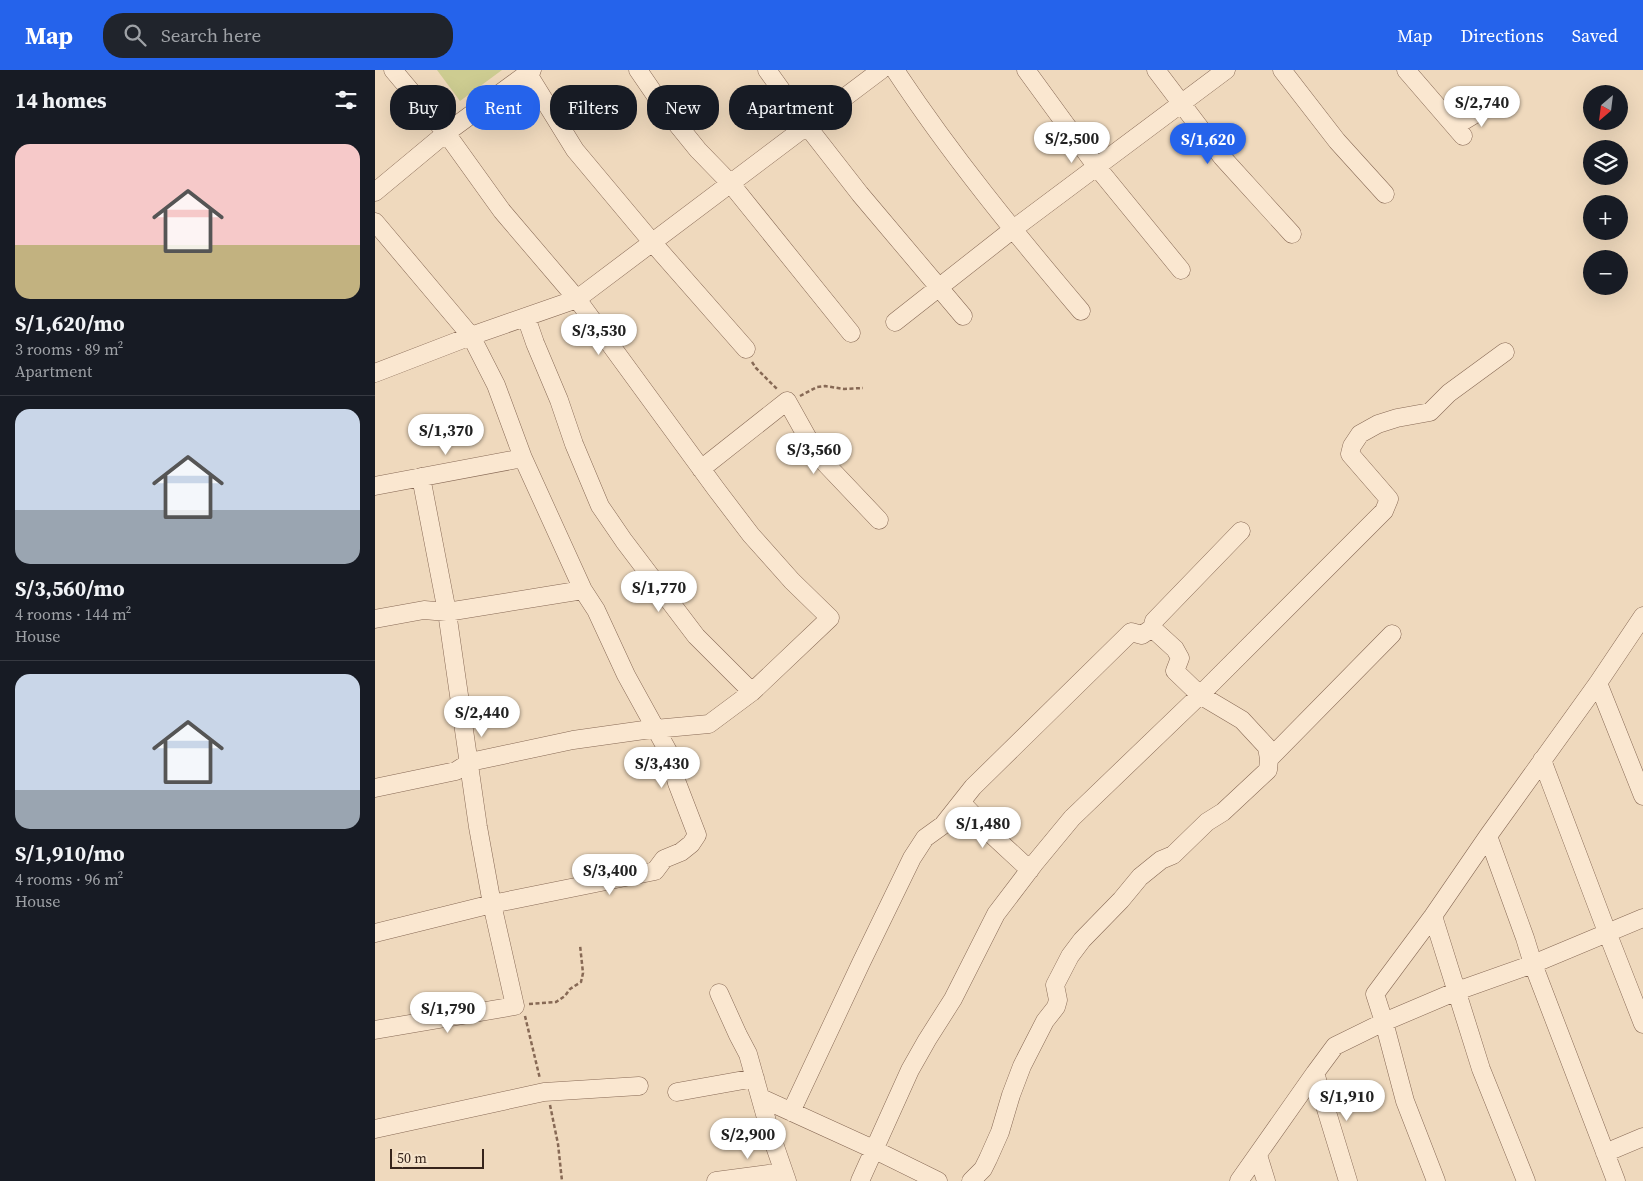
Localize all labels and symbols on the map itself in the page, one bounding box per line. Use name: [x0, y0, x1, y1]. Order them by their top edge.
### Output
pin: S/2,740: [1436, 85, 1528, 128]
north arrow: [1583, 85, 1627, 130]
pin: S/2,500: [1026, 122, 1118, 164]
pin: S/1,620: [1162, 122, 1254, 165]
pin: S/3,530: [553, 314, 645, 356]
pin: S/1,370: [400, 414, 492, 456]
pin: S/3,560: [768, 432, 860, 475]
pin: S/1,770: [613, 570, 705, 613]
pin: S/2,440: [436, 696, 528, 738]
pin: S/3,430: [616, 746, 708, 789]
pin: S/1,480: [937, 806, 1029, 849]
pin: S/3,400: [564, 854, 656, 896]
pin: S/1,790: [402, 992, 494, 1034]
pin: S/1,910: [1301, 1080, 1393, 1122]
pin: S/2,900: [702, 1118, 794, 1160]
scale bar: [390, 1146, 484, 1169]

